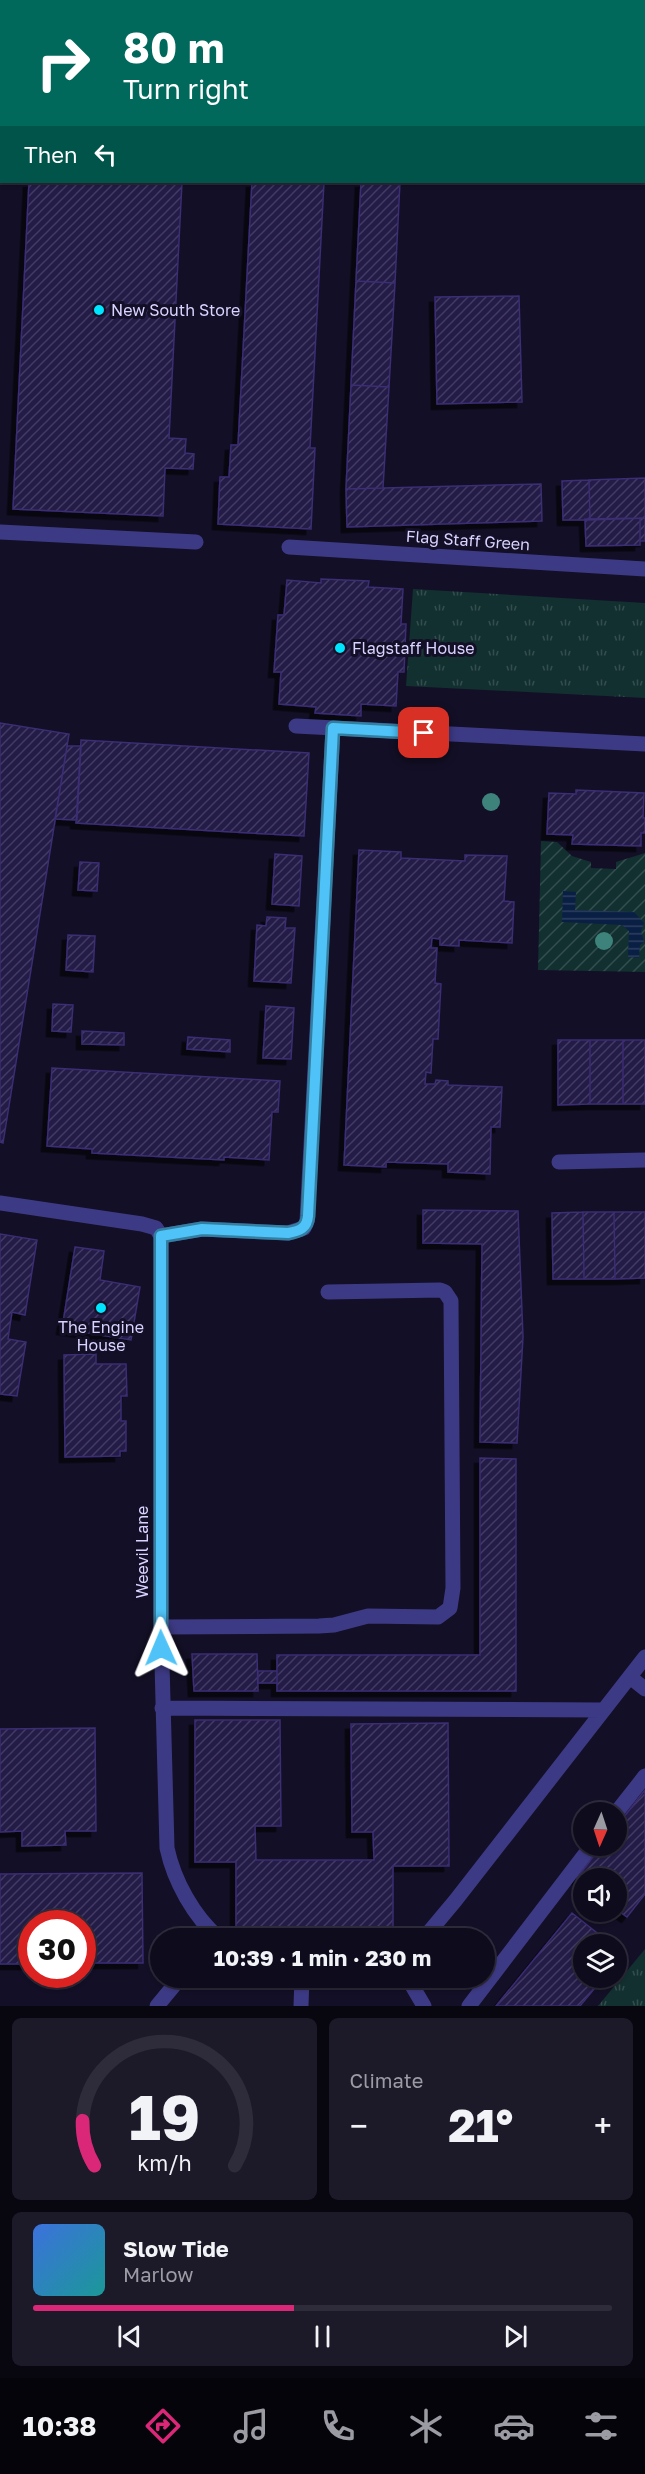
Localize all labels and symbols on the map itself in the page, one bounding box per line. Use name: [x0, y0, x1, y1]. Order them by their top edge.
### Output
place label: New South Store: [111, 300, 240, 320]
marker: New South Store: [92, 303, 106, 317]
street label: Flag Staff Green: [405, 526, 531, 554]
place label: Flagstaff House: [352, 638, 474, 658]
marker: Flagstaff House: [333, 641, 347, 655]
pin: [398, 707, 449, 758]
marker: The Engine House: [94, 1301, 108, 1315]
place label: The Engine House: [58, 1317, 144, 1355]
street label: Weevil Lane: [132, 1506, 152, 1598]
position arrow: [129, 1616, 193, 1680]
north arrow: [573, 1802, 627, 1856]
speed limit sign: 30: [18, 1910, 96, 1988]

